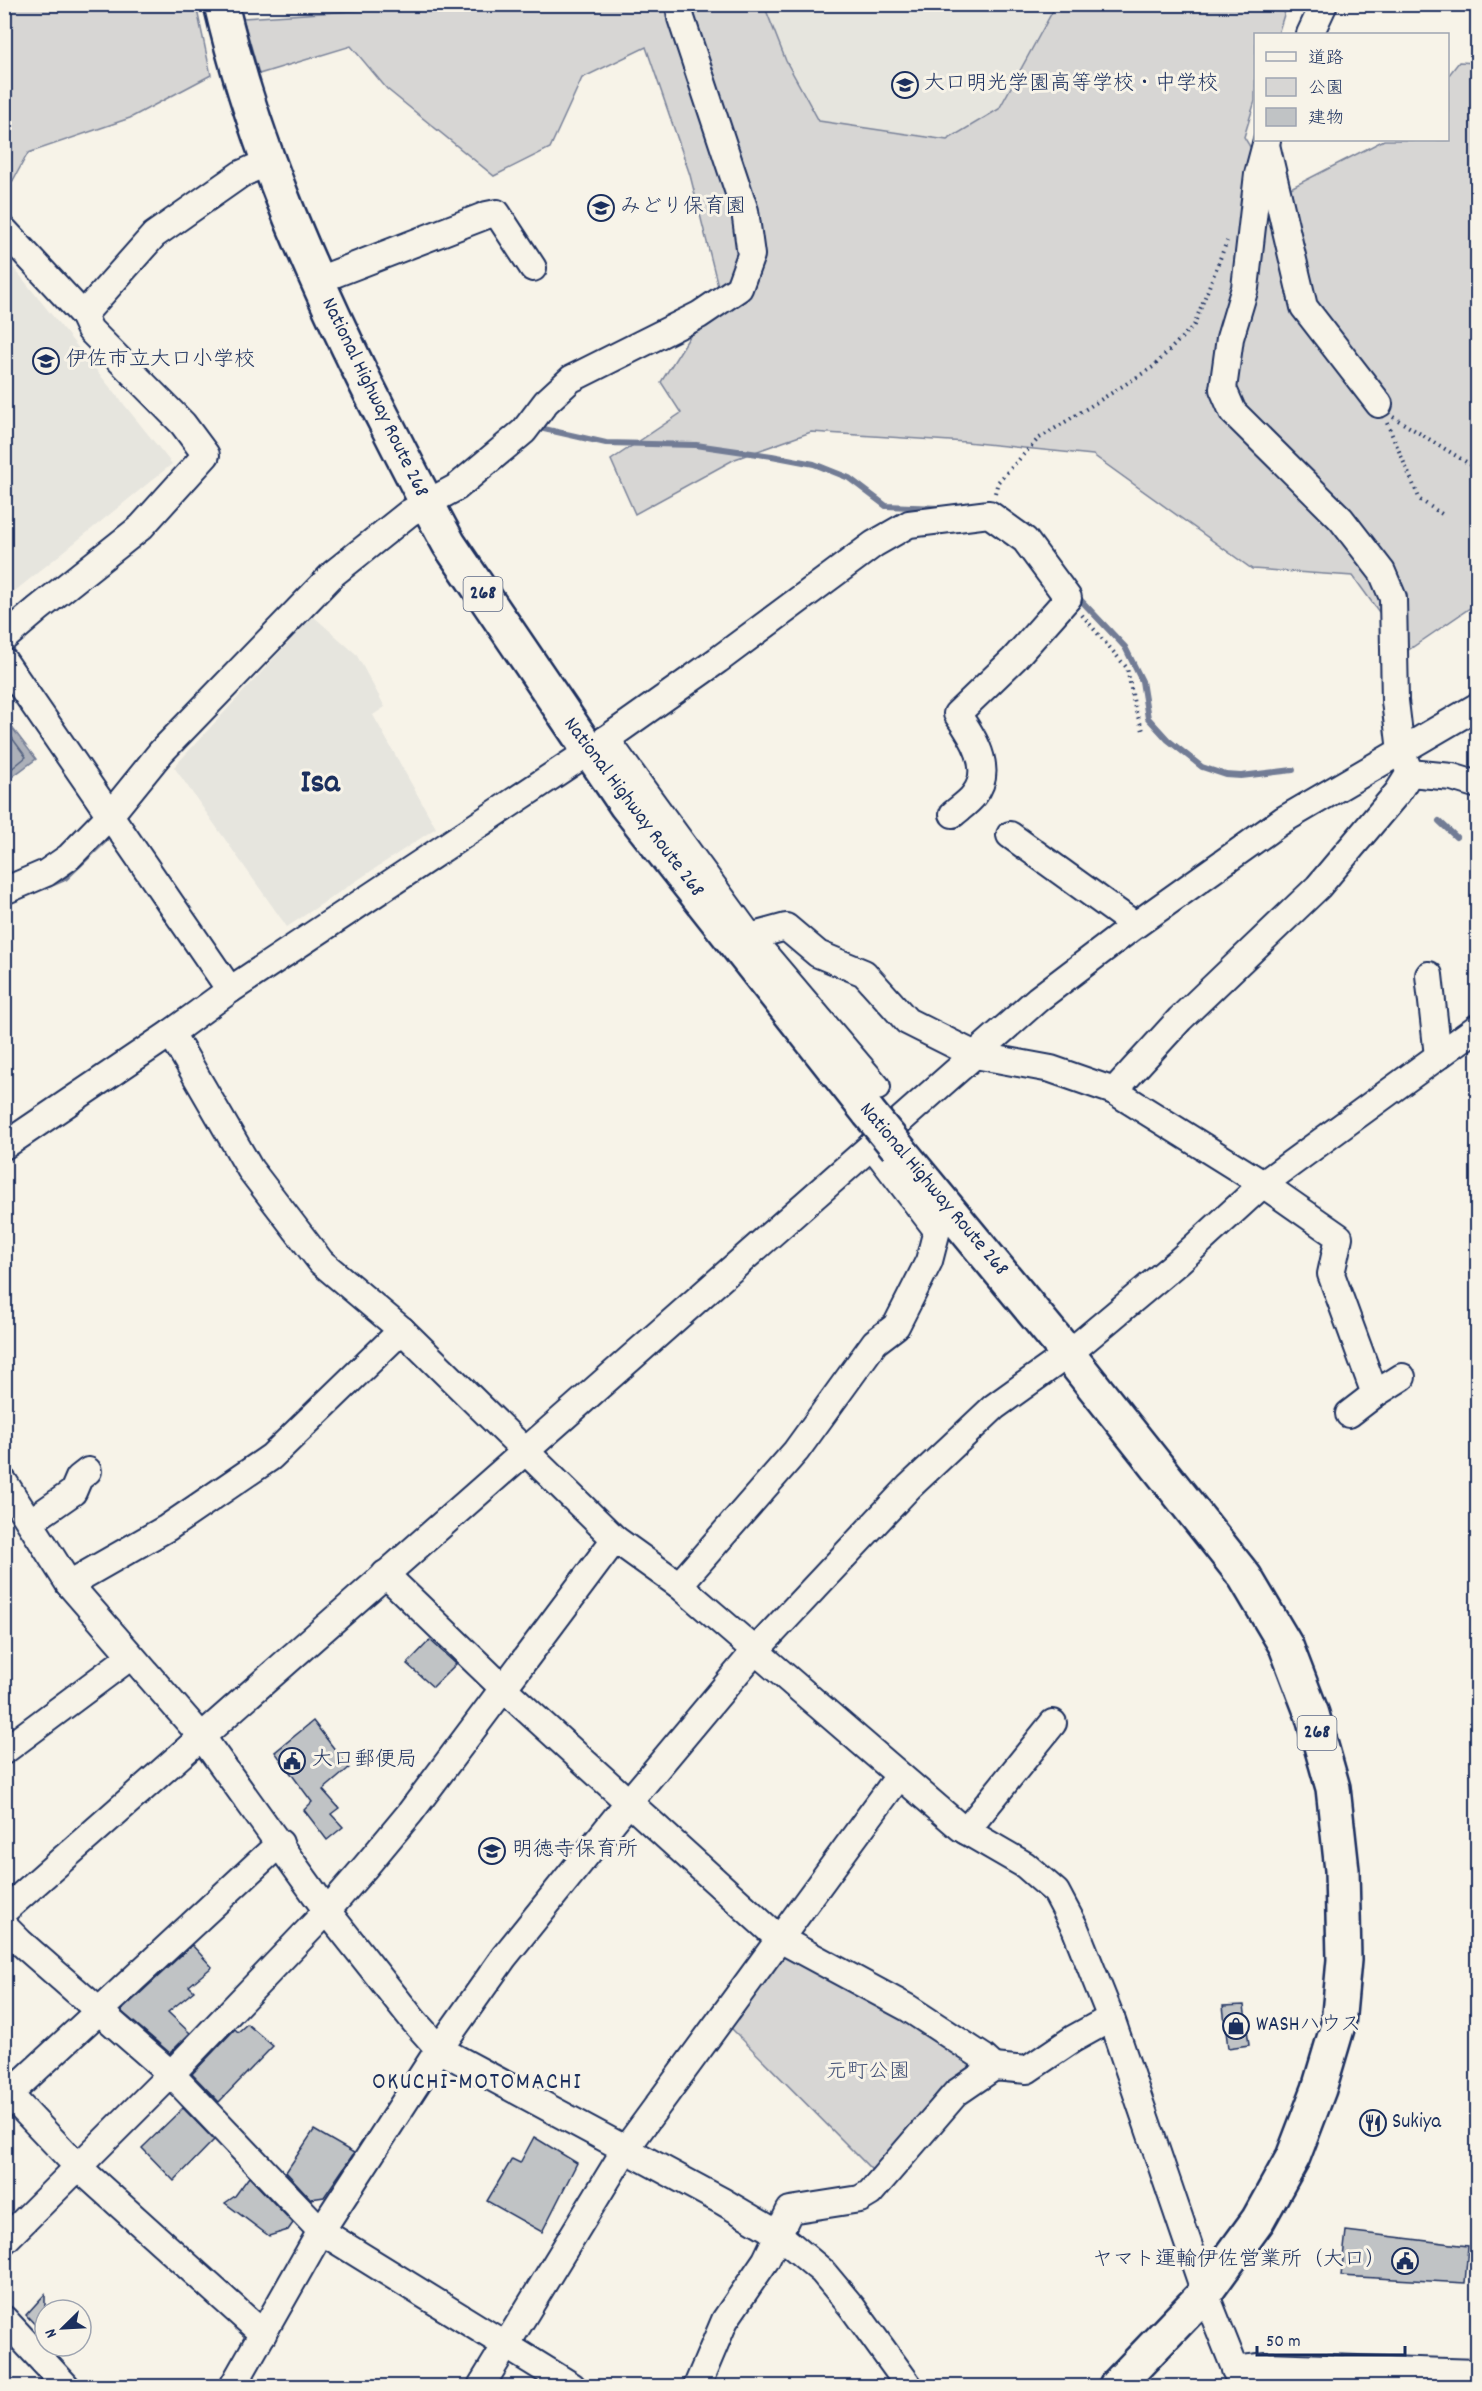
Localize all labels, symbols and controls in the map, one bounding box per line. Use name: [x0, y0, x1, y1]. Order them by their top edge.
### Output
legend: [1254, 33, 1449, 141]
text: 道路: [1308, 47, 1344, 72]
school or university icon: 大口明光学園高等学校・中学校: [890, 70, 920, 100]
place label: 大口明光学園高等学校・中学校: [924, 70, 1218, 100]
text: 公園: [1308, 77, 1344, 102]
text: 建物: [1308, 107, 1344, 132]
school or university icon: みどり保育園: [586, 193, 616, 223]
place label: みどり保育園: [620, 193, 746, 223]
street label: National Highway Route 268: [313, 293, 435, 503]
school or university icon: 伊佐市立大口小学校: [31, 346, 61, 376]
place label: 伊佐市立大口小学校: [66, 346, 255, 376]
road number: 268: [464, 577, 502, 611]
street label: National Highway Route 268: [555, 712, 711, 904]
district label: Isa: [300, 761, 341, 808]
street label: National Highway Route 268: [851, 1097, 1015, 1283]
road number: 268: [1298, 1716, 1336, 1750]
public building icon: 大口郵便局: [277, 1746, 307, 1776]
place label: 大口郵便局: [312, 1746, 417, 1776]
school or university icon: 明徳寺保育所: [477, 1836, 507, 1866]
place label: 明徳寺保育所: [512, 1836, 638, 1866]
shop icon: WASHハウス: [1221, 2011, 1251, 2041]
place label: WASHハウス: [1256, 2011, 1361, 2041]
park label: 元町公園: [826, 2058, 910, 2088]
district label: OKUCHI-MOTOMACHI: [372, 2066, 582, 2100]
restaurant icon: Sukiya: [1358, 2108, 1388, 2138]
place label: Sukiya: [1392, 2108, 1442, 2138]
place label: ヤマト運輸伊佐営業所（大口）: [1092, 2246, 1386, 2276]
public building icon: ヤマト運輸伊佐営業所（大口）: [1390, 2246, 1420, 2276]
north arrow: [33, 2298, 93, 2358]
scale bar: [1257, 2319, 1406, 2357]
text: N: [39, 2325, 64, 2341]
text: 50 m: [1266, 2330, 1301, 2355]

